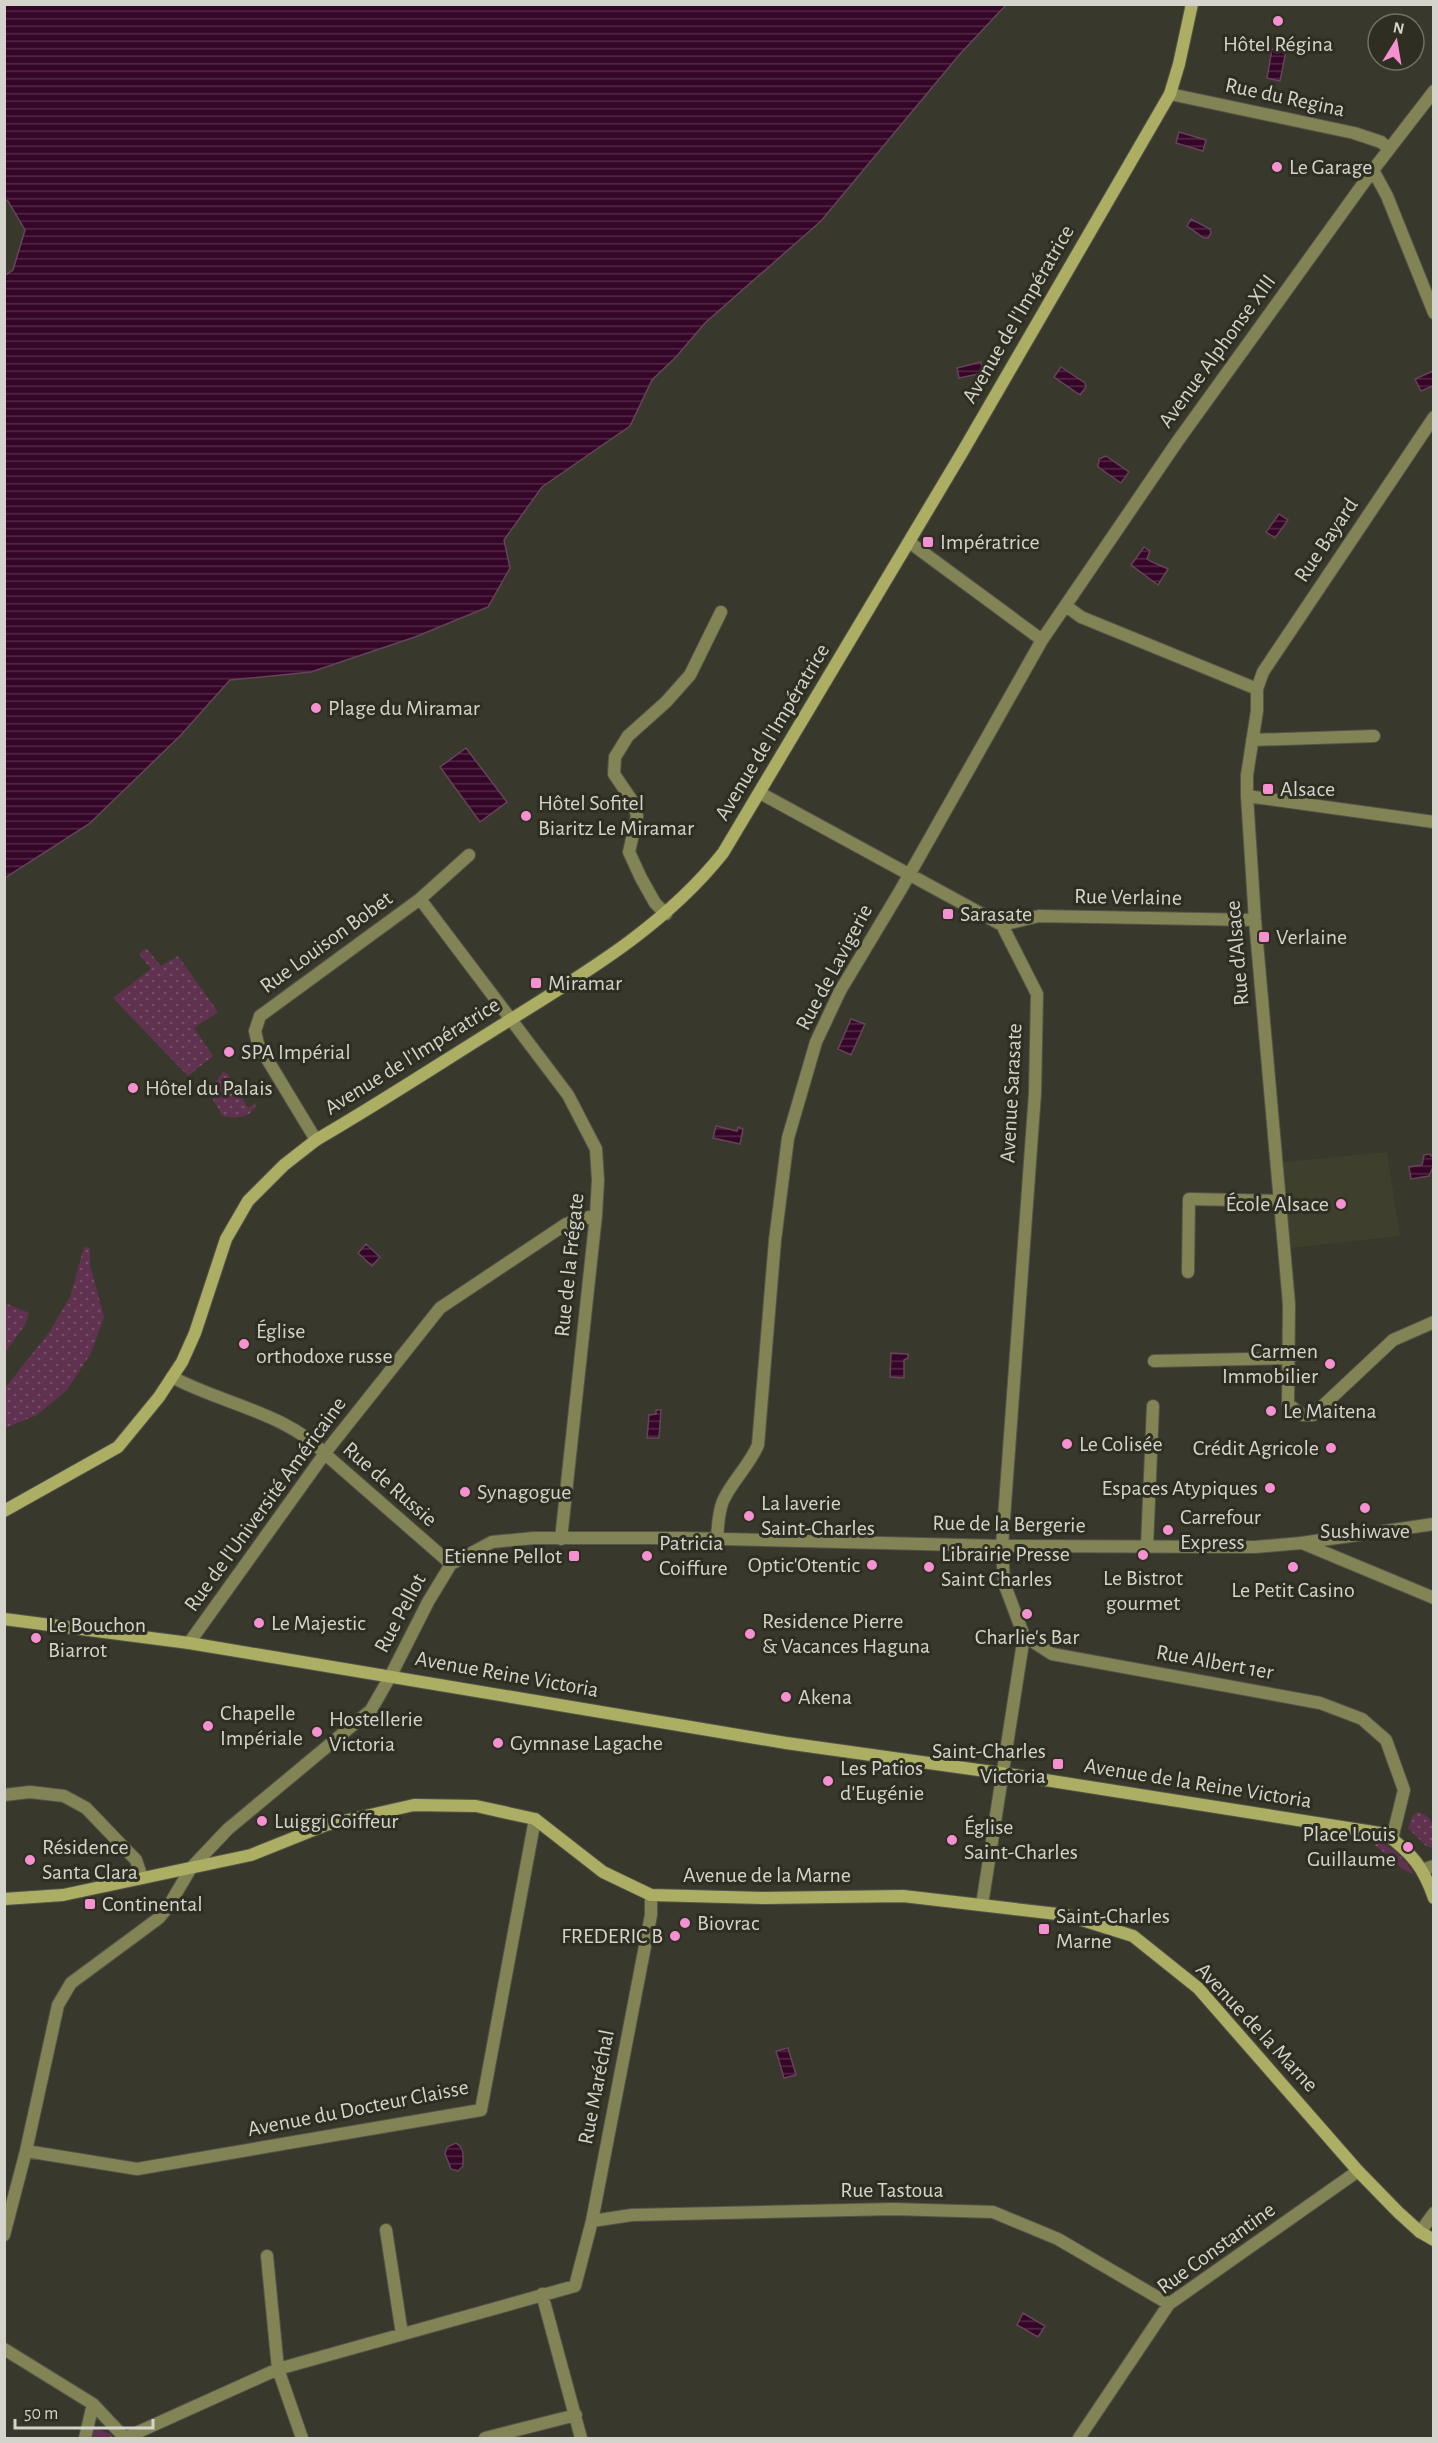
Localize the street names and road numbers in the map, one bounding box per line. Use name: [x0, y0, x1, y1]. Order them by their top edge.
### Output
street label: Rue du Regina: [1223, 74, 1347, 120]
street label: Avenue de l'Impératrice: [958, 221, 1078, 407]
street label: Avenue Alphonse XIII: [1154, 270, 1280, 432]
street label: Rue Bayard: [1290, 494, 1362, 586]
street label: Avenue de l'Impératrice: [711, 640, 833, 824]
street label: Rue Verlaine: [1074, 885, 1182, 909]
street label: Rue Louison Bobet: [256, 887, 396, 997]
street label: Rue d'Alsace: [1221, 899, 1253, 1007]
street label: Rue de Lavigerie: [792, 900, 876, 1034]
street label: Avenue de l'Impératrice: [321, 993, 503, 1119]
street label: Avenue Sarasate: [996, 1023, 1026, 1163]
street label: Rue de la Frégate: [551, 1192, 587, 1338]
street label: Rue de l'Université Américaine: [180, 1393, 350, 1615]
street label: Rue de Russie: [339, 1437, 441, 1531]
street label: Rue de la Bergerie: [932, 1512, 1086, 1536]
street label: Rue Pellot: [370, 1570, 430, 1656]
street label: Rue Albert 1er: [1155, 1641, 1275, 1683]
street label: Avenue Reine Victoria: [414, 1647, 600, 1701]
street label: Avenue de la Reine Victoria: [1083, 1754, 1313, 1812]
street label: Avenue de la Marne: [683, 1864, 851, 1886]
street label: Avenue de la Marne: [1192, 1958, 1322, 2096]
street label: Rue Maréchal: [574, 2028, 618, 2146]
street label: Avenue du Docteur Claisse: [246, 2076, 470, 2140]
street label: Rue Tastoua: [840, 2179, 944, 2201]
street label: Rue Constantine: [1153, 2198, 1279, 2298]

